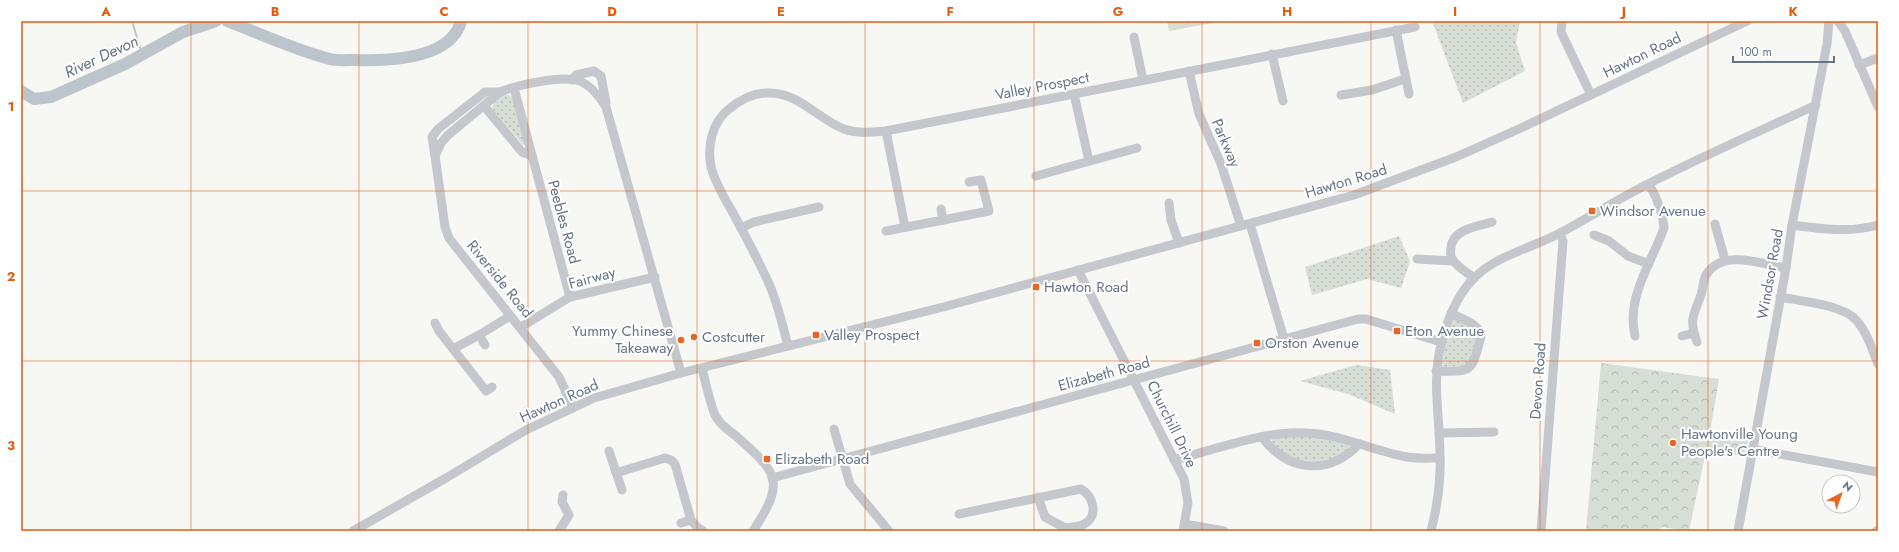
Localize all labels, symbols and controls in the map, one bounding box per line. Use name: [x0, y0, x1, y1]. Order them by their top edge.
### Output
text: A: [100, 2, 111, 21]
text: B: [271, 2, 280, 21]
text: C: [439, 2, 449, 21]
text: D: [607, 2, 617, 21]
text: E: [777, 2, 785, 21]
text: F: [946, 2, 954, 21]
text: G: [1113, 2, 1124, 21]
text: H: [1282, 2, 1292, 21]
text: I: [1453, 2, 1457, 21]
text: J: [1619, 2, 1626, 21]
text: K: [1788, 2, 1798, 21]
street label: Hawton Road: [1599, 27, 1685, 83]
water label: River Devon: [61, 29, 142, 84]
scale bar: [1733, 38, 1834, 64]
text: 100 m: [1739, 43, 1772, 61]
street label: Valley Prospect: [993, 66, 1091, 106]
text: 1: [8, 97, 14, 116]
street label: Parkway: [1206, 115, 1246, 171]
street label: Hawton Road: [1302, 158, 1390, 204]
street label: Peebles Road: [542, 178, 586, 266]
place label: Windsor Avenue: [1600, 200, 1706, 222]
marker: Windsor Avenue: [1587, 206, 1597, 216]
street label: Windsor Road: [1751, 227, 1789, 321]
street label: Riverside Road: [462, 235, 538, 323]
street label: Fairway: [566, 261, 618, 295]
text: 2: [7, 267, 15, 286]
place label: Hawton Road: [1044, 276, 1129, 298]
marker: Hawton Road: [1031, 282, 1041, 292]
place label: Yummy Chinese Takeaway: [572, 320, 673, 359]
place label: Eton Avenue: [1405, 320, 1484, 342]
place label: Valley Prospect: [824, 324, 920, 346]
place label: Costcutter: [702, 326, 766, 348]
marker: Eton Avenue: [1392, 326, 1402, 336]
marker: Valley Prospect: [811, 330, 821, 340]
marker: Costcutter: [689, 332, 699, 342]
place label: Orston Avenue: [1265, 332, 1359, 354]
marker: Yummy Chinese Takeaway: [676, 335, 686, 345]
marker: Orston Avenue: [1252, 338, 1262, 348]
street label: Devon Road: [1524, 342, 1552, 420]
street label: Elizabeth Road: [1056, 351, 1152, 397]
street label: Hawton Road: [516, 374, 602, 428]
street label: Churchill Drive: [1141, 377, 1203, 472]
place label: Hawtonville Young People's Centre: [1681, 423, 1798, 462]
text: 3: [7, 436, 15, 455]
marker: Hawtonville Young People's Centre: [1668, 438, 1678, 448]
place label: Elizabeth Road: [775, 448, 869, 470]
marker: Elizabeth Road: [762, 454, 772, 464]
north arrow: [1821, 474, 1861, 514]
text: N: [1839, 478, 1856, 495]

